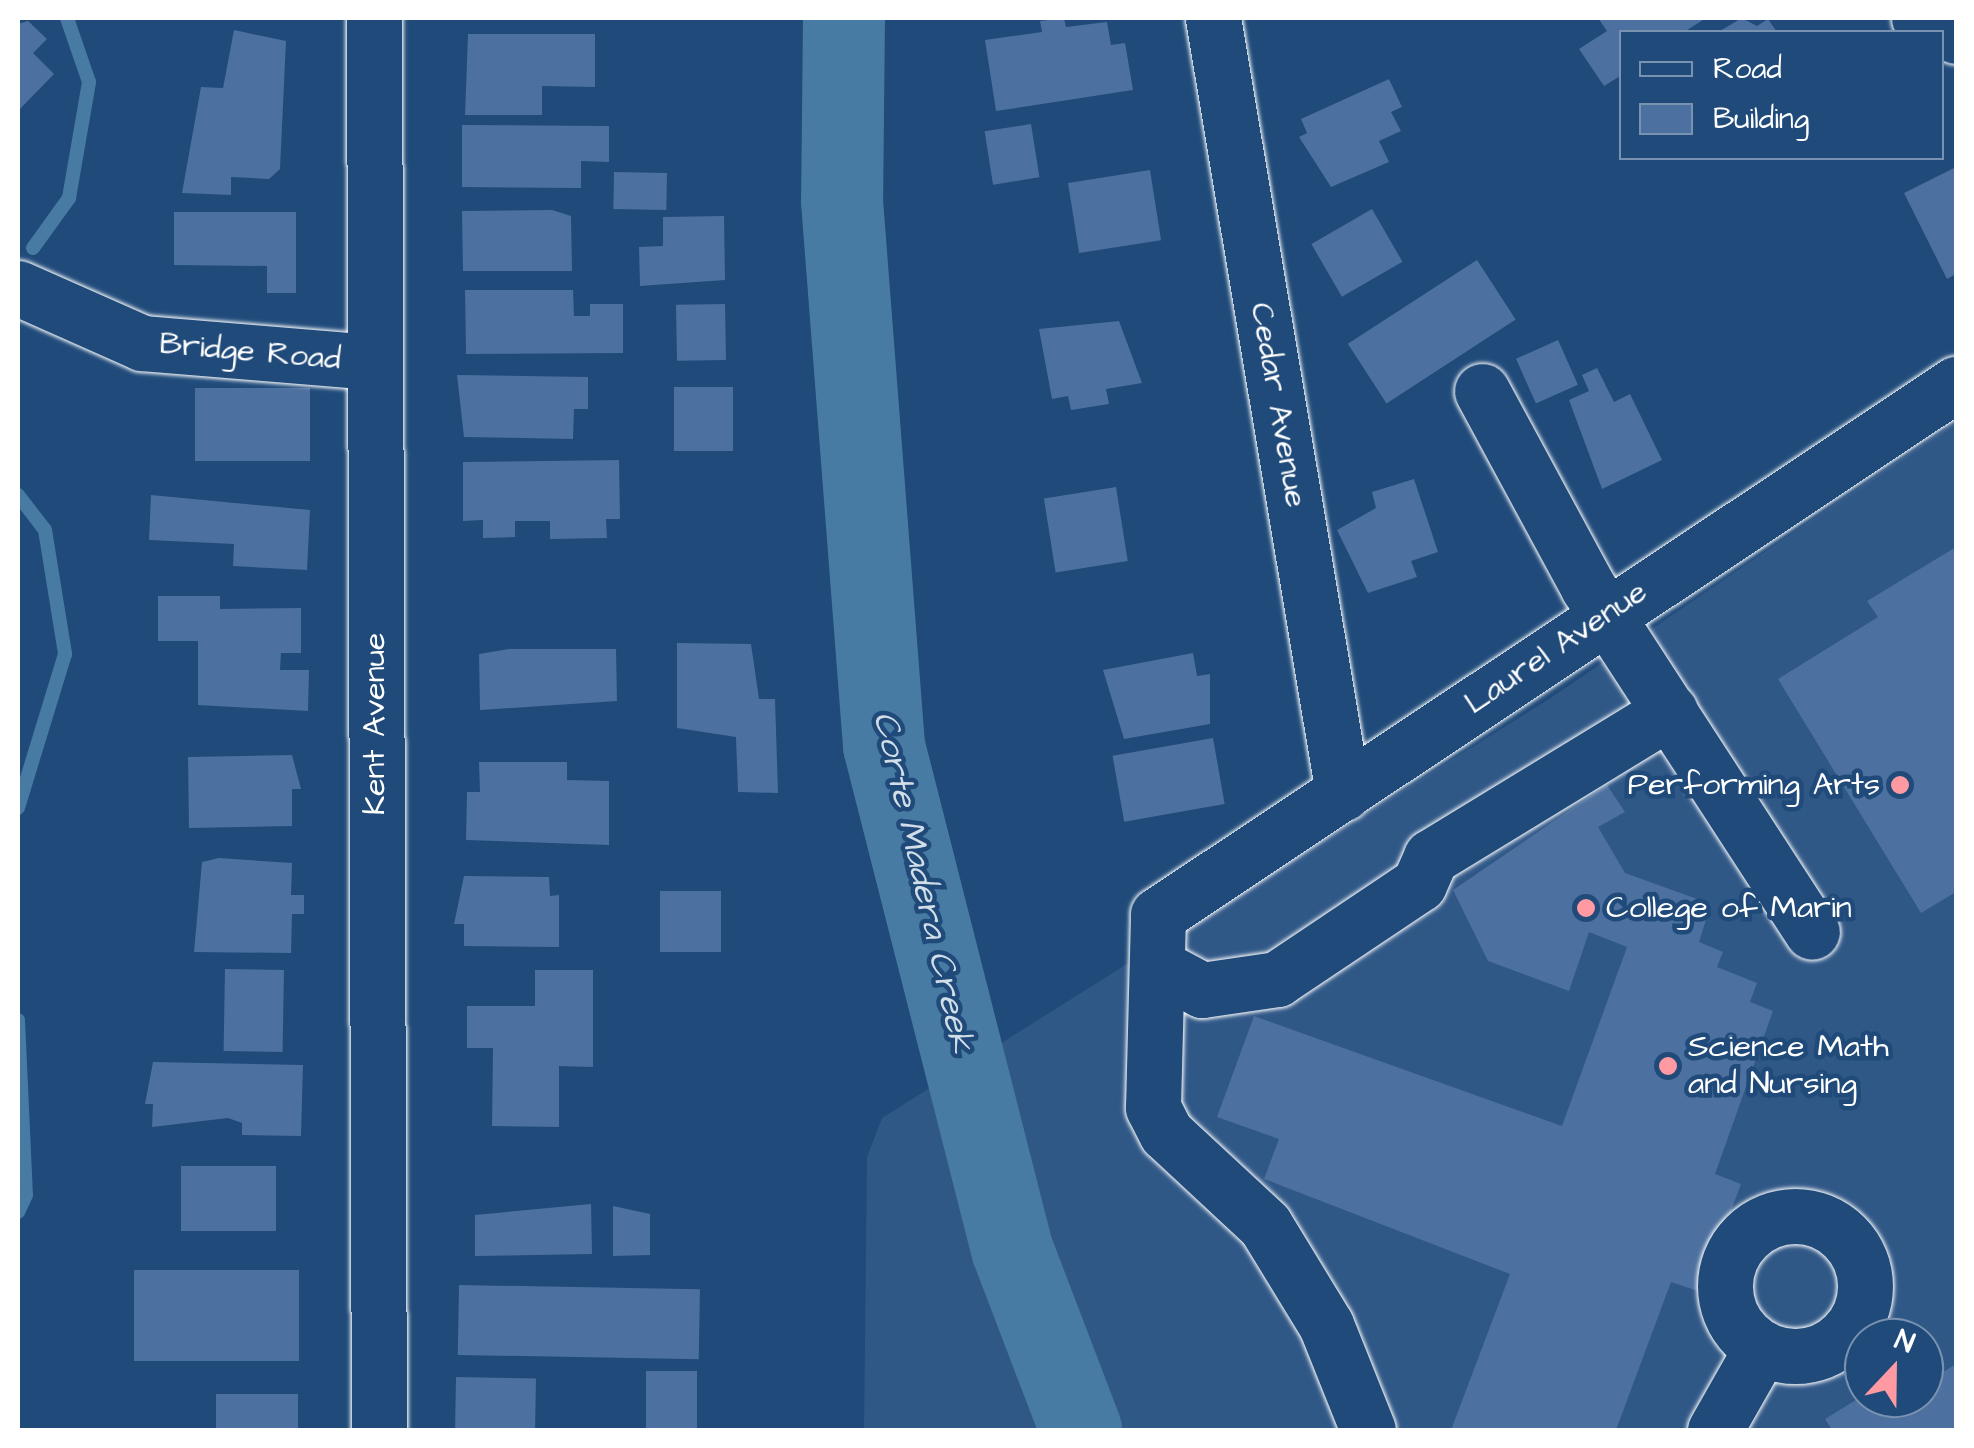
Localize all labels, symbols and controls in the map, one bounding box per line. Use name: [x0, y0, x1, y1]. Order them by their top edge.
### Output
legend: [1619, 30, 1944, 160]
text: Road: [1713, 48, 1782, 90]
text: Building: [1713, 98, 1809, 140]
street label: Cedar Avenue: [1241, 300, 1315, 510]
street label: Bridge Road: [158, 325, 342, 379]
street label: Laurel Avenue: [1458, 573, 1654, 723]
street label: Kent Avenue: [356, 633, 394, 815]
water label: Corte Madera Creek: [863, 707, 983, 1057]
place label: Performing Arts: [1628, 766, 1880, 804]
marker: Performing Arts: [1889, 774, 1911, 796]
place label: College of Marin: [1606, 889, 1852, 927]
marker: College of Marin: [1575, 897, 1597, 919]
place label: Science Math and Nursing: [1688, 1029, 1889, 1104]
marker: Science Math and Nursing: [1657, 1055, 1679, 1077]
north arrow: [1844, 1318, 1944, 1418]
text: N: [1889, 1320, 1920, 1363]

